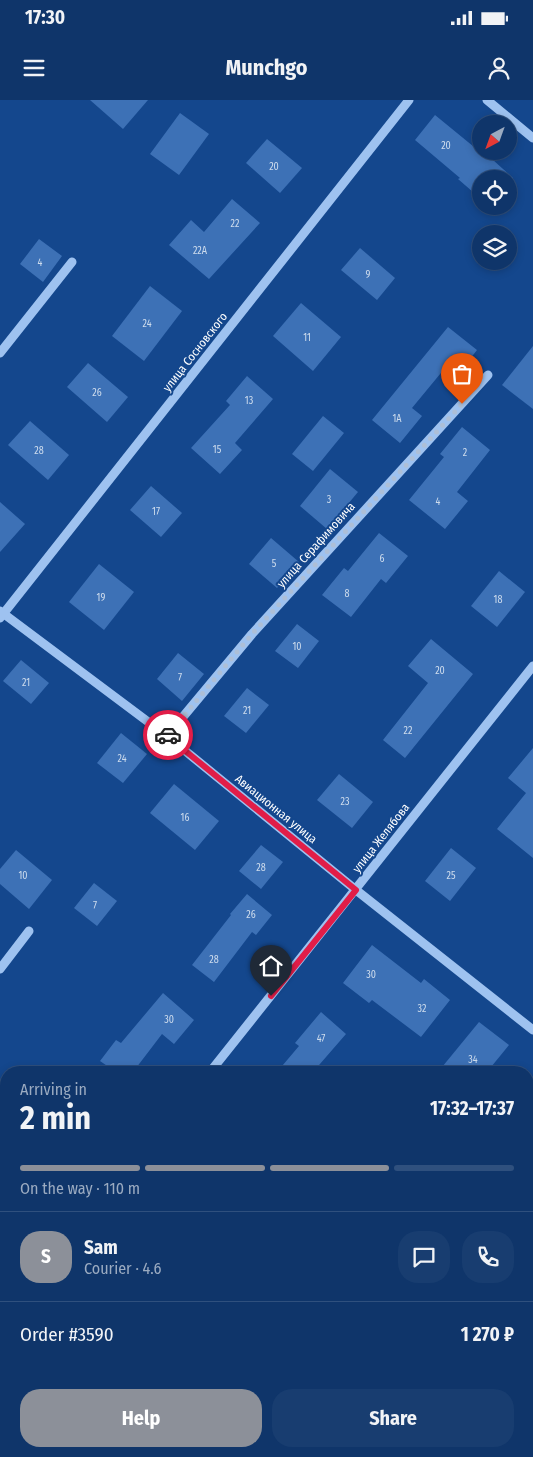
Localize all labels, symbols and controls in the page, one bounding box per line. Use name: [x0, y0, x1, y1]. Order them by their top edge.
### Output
text: 17:30: [25, 6, 65, 29]
icon: menu: [20, 54, 48, 82]
text: Munchgo: [225, 54, 308, 81]
icon: person: [485, 54, 513, 82]
north arrow: [472, 115, 518, 160]
map controls: [472, 115, 517, 270]
house number: 20: [441, 140, 451, 152]
house number: 20: [269, 161, 279, 173]
button: locate: [472, 170, 517, 215]
house number: 22: [231, 218, 240, 230]
button: layers: [472, 225, 517, 270]
house number: 22А: [193, 245, 208, 257]
house number: 4: [38, 257, 43, 269]
house number: 9: [366, 269, 371, 281]
street label: улица Сосновского: [160, 310, 230, 394]
house number: 24: [142, 318, 152, 330]
house number: 11: [303, 332, 311, 344]
pin: [441, 353, 483, 404]
icon: bag: [448, 360, 476, 388]
house number: 26: [92, 387, 102, 399]
house number: 13: [245, 395, 254, 407]
house number: 1А: [392, 413, 402, 425]
house number: 15: [213, 444, 222, 456]
house number: 28: [34, 445, 44, 457]
house number: 2: [463, 447, 468, 459]
house number: 3: [327, 494, 332, 506]
house number: 4: [436, 496, 441, 508]
street label: улица Серафимовича: [274, 499, 358, 591]
house number: 17: [152, 506, 160, 518]
house number: 6: [380, 553, 385, 565]
house number: 5: [272, 558, 277, 570]
house number: 8: [345, 588, 350, 600]
house number: 19: [97, 592, 106, 604]
house number: 18: [494, 594, 502, 606]
house number: 10: [292, 641, 302, 653]
house number: 20: [435, 665, 445, 677]
house number: 7: [178, 672, 182, 684]
house number: 21: [22, 677, 30, 689]
house number: 21: [243, 705, 251, 717]
courier: [143, 710, 193, 760]
icon: car: [154, 721, 182, 749]
house number: 22: [404, 725, 413, 737]
house number: 24: [117, 753, 127, 765]
street label: Авиационная улица: [232, 772, 320, 846]
house number: 23: [341, 796, 350, 808]
street label: улица Желябова: [350, 801, 412, 875]
house number: 16: [181, 812, 189, 824]
house number: 28: [256, 862, 266, 874]
house number: 10: [18, 870, 28, 882]
house number: 25: [447, 870, 456, 882]
house number: 7: [93, 900, 97, 912]
house number: 26: [246, 909, 256, 921]
pin: [250, 945, 292, 996]
icon: home: [257, 952, 285, 980]
house number: 28: [209, 954, 219, 966]
house number: 30: [366, 969, 376, 981]
house number: 32: [418, 1003, 427, 1015]
house number: 30: [164, 1014, 174, 1026]
house number: 47: [317, 1033, 325, 1045]
house number: 34: [468, 1054, 478, 1066]
text: Arriving in: [20, 1080, 87, 1099]
text: 17:32–17:37: [430, 1097, 514, 1120]
text: 2 min: [20, 1099, 91, 1137]
text: On the way · 110 m: [20, 1179, 140, 1198]
button: chat: [398, 1231, 450, 1283]
button: phone: [462, 1231, 514, 1283]
text: Sam: [84, 1236, 118, 1259]
text: S: [41, 1245, 51, 1268]
text: Courier · 4.6: [84, 1259, 162, 1278]
text: Order #3590: [20, 1323, 114, 1346]
text: 1 270 ₽: [461, 1323, 514, 1346]
button: Help: [20, 1389, 262, 1447]
button: Share: [272, 1389, 514, 1447]

